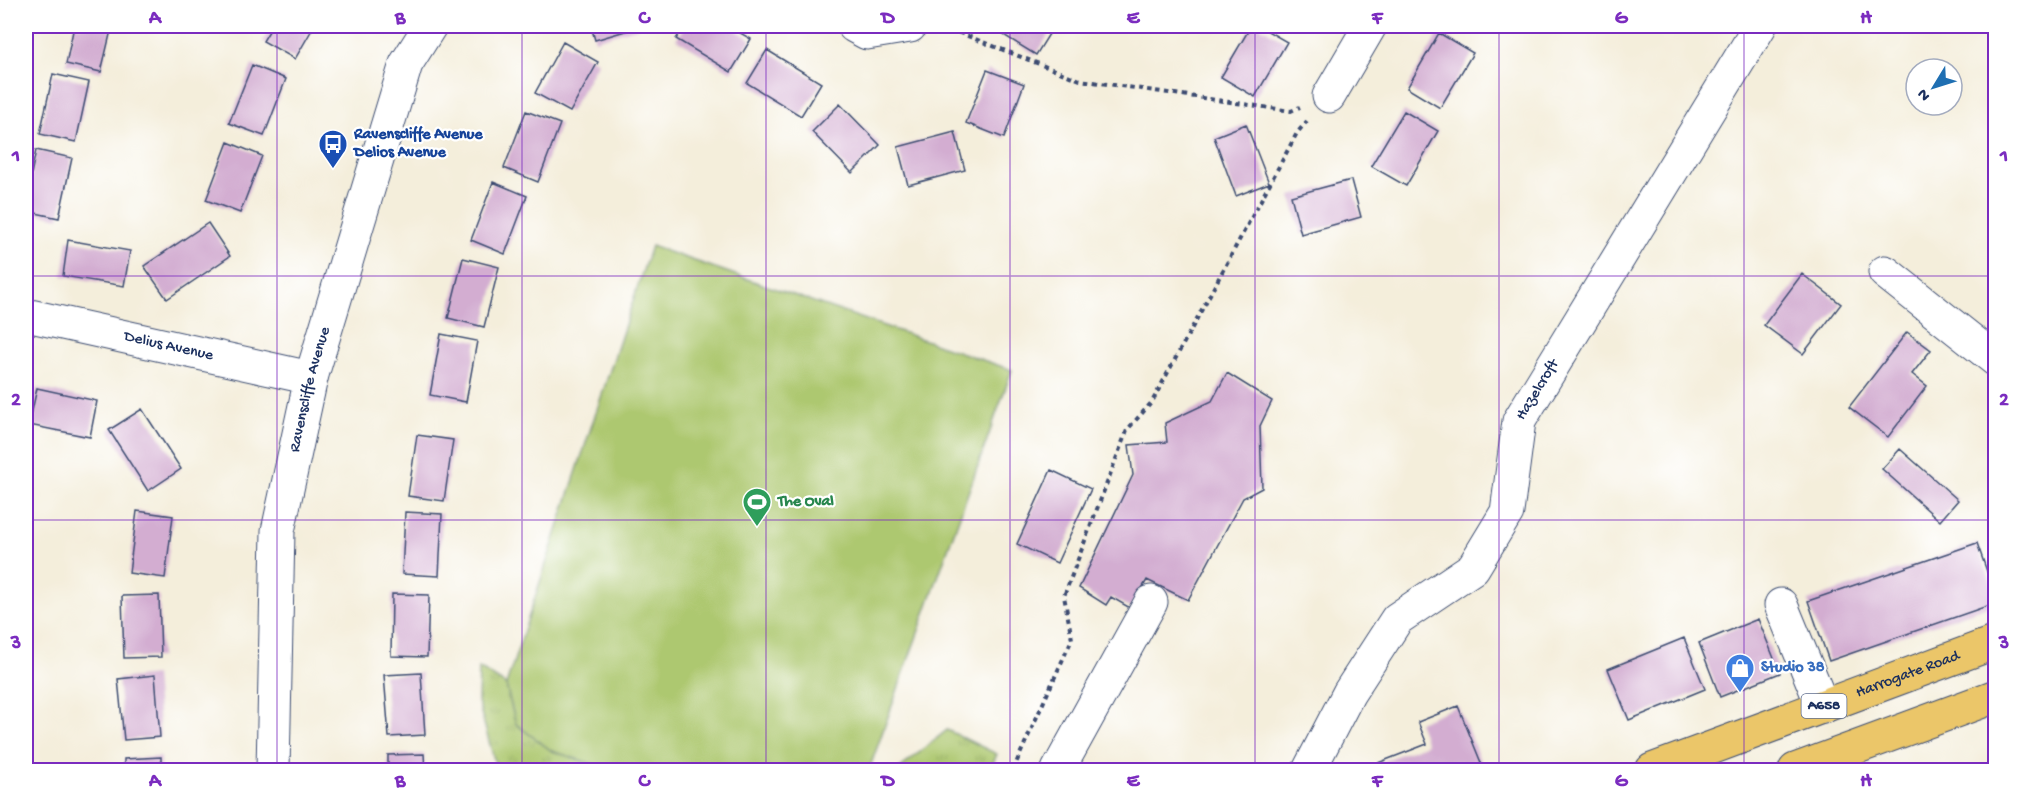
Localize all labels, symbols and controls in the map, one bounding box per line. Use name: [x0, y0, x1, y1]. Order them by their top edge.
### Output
text: A: [148, 8, 163, 31]
text: B: [394, 8, 406, 31]
text: C: [638, 8, 652, 31]
text: D: [879, 8, 895, 31]
text: E: [1127, 8, 1141, 31]
text: F: [1371, 8, 1384, 31]
text: G: [1615, 8, 1629, 31]
text: H: [1860, 8, 1872, 31]
north arrow: [1904, 57, 1964, 117]
text: N: [1914, 84, 1936, 104]
place label: Ravenscliffe Avenue Delios Avenue: [352, 125, 483, 163]
bus stop icon: Ravenscliffe Avenue Delios Avenue: [317, 128, 349, 170]
text: 1: [11, 146, 20, 169]
text: 1: [1999, 146, 2008, 169]
street label: Ravenscliffe Avenue: [286, 324, 336, 454]
street label: Delius Avenue: [121, 327, 216, 366]
street label: Hazelcroft: [1512, 355, 1564, 424]
text: 2: [11, 390, 21, 413]
text: 2: [1999, 390, 2009, 413]
sports icon: The Oval: [741, 486, 773, 528]
place label: The Oval: [776, 493, 834, 512]
text: 3: [10, 633, 21, 656]
text: 3: [1998, 633, 2009, 656]
street label: Harrogate Road: [1853, 646, 1964, 703]
shop icon: Studio 38: [1724, 652, 1756, 694]
place label: Studio 38: [1761, 659, 1825, 678]
road number: A658: [1802, 694, 1846, 718]
text: A: [148, 771, 163, 794]
text: B: [394, 771, 406, 794]
text: C: [638, 771, 652, 794]
text: D: [879, 771, 895, 794]
text: E: [1127, 771, 1141, 794]
text: F: [1371, 771, 1384, 794]
text: G: [1615, 771, 1629, 794]
text: H: [1860, 771, 1872, 794]

